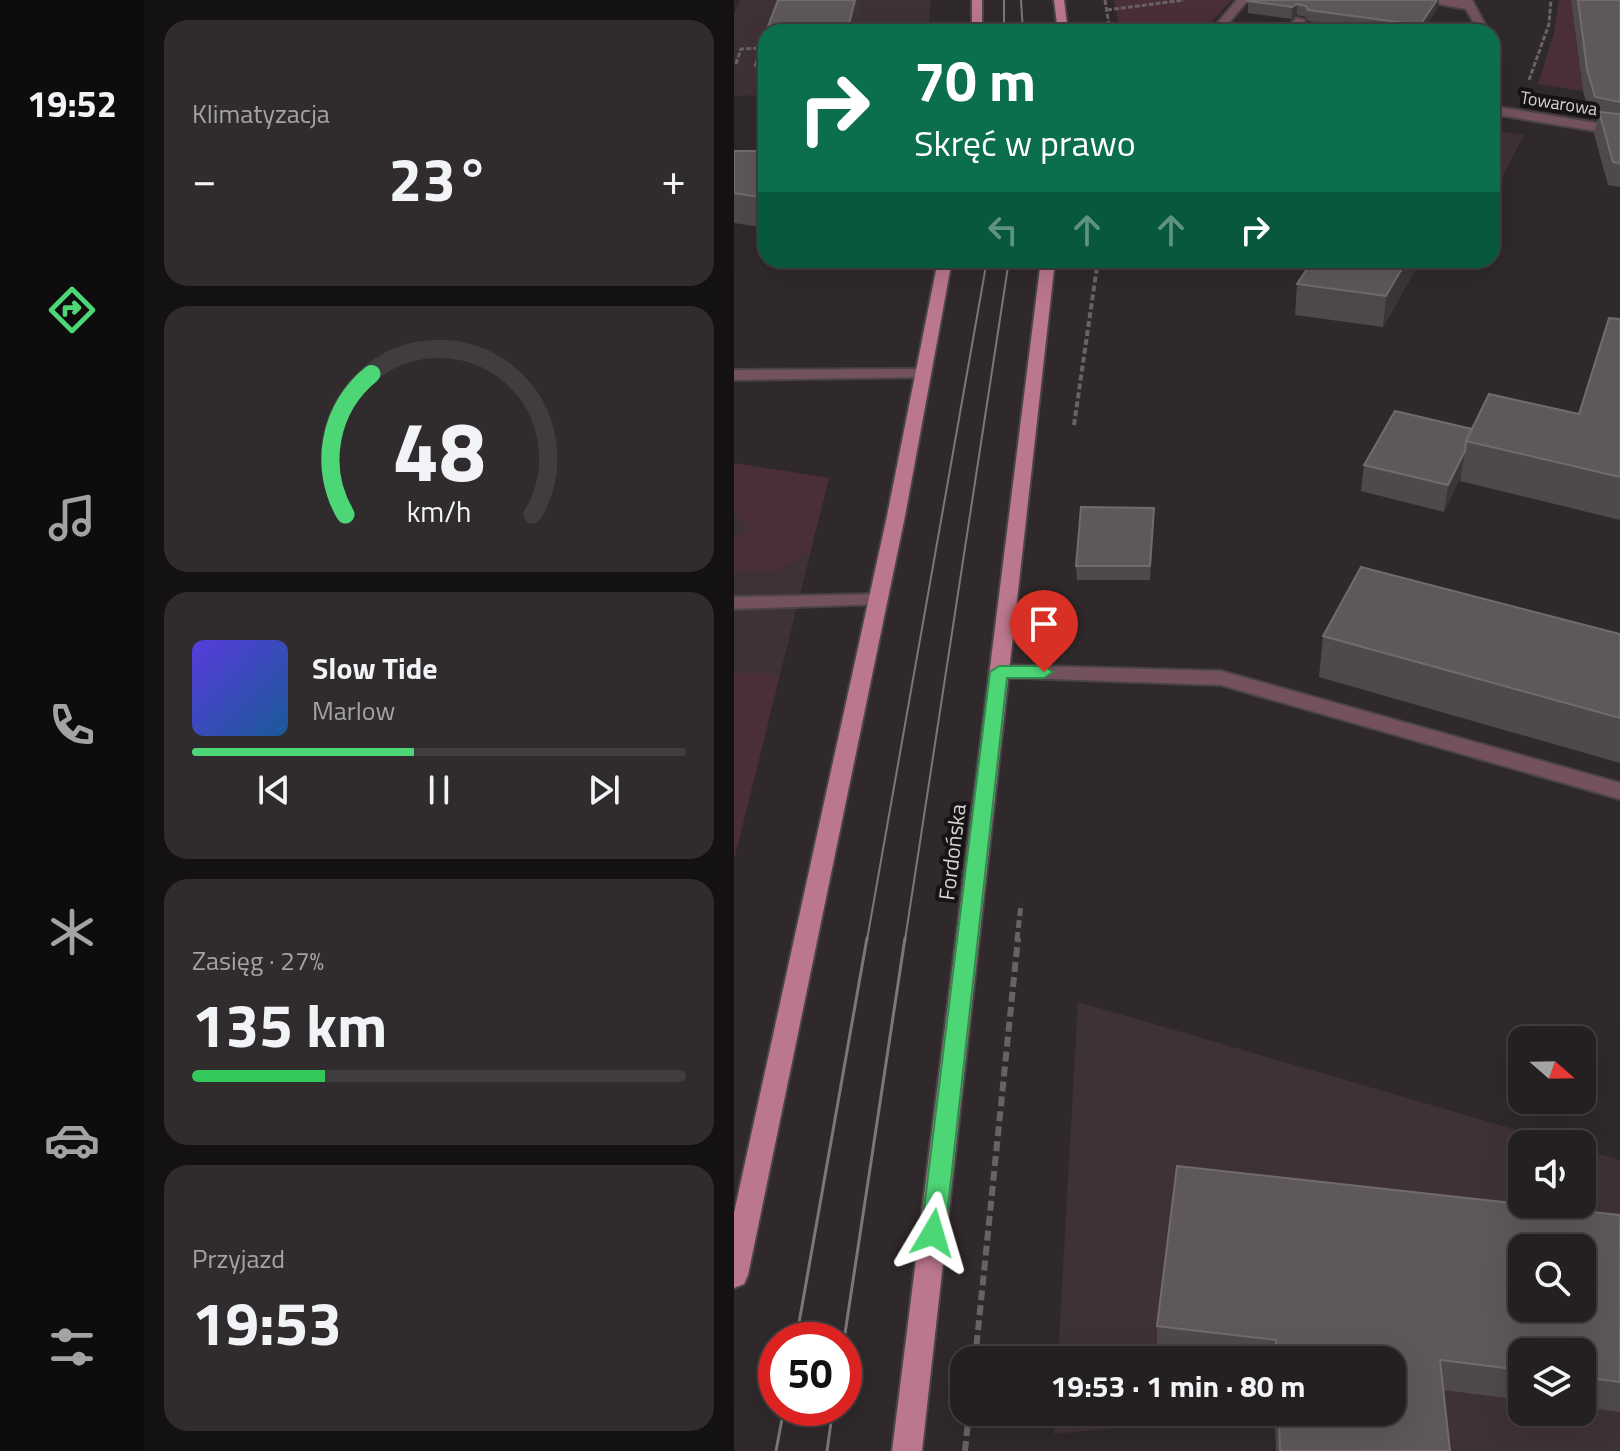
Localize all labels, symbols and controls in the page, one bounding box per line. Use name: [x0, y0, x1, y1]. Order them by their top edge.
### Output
text: 70 m: [914, 38, 1036, 123]
icon: right: [782, 56, 886, 160]
text: 19:52: [27, 76, 117, 131]
street label: Towarowa: [1518, 84, 1600, 122]
text: Klimatyzacja: [192, 94, 330, 133]
text: Skręć w prawo: [914, 115, 1136, 170]
text: 23°: [389, 133, 489, 224]
text: −: [192, 145, 217, 212]
text: +: [661, 145, 686, 212]
icon: left: [981, 208, 1025, 252]
icon: ahead: [1065, 208, 1109, 252]
icon: ahead: [1149, 208, 1193, 252]
icon: right: [1233, 208, 1277, 252]
icon: directions: [44, 282, 100, 338]
text: 48: [392, 387, 486, 513]
icon: music: [44, 490, 100, 546]
text: km/h: [407, 490, 471, 533]
pin: [1010, 590, 1078, 672]
icon: arrive: [1022, 602, 1066, 646]
text: Slow Tide: [312, 645, 437, 691]
text: Marlow: [312, 691, 395, 730]
icon: phone: [44, 697, 100, 753]
icon: previous: [252, 768, 296, 812]
icon: pause: [417, 768, 461, 812]
icon: next: [582, 768, 626, 812]
street label: Fordońska: [929, 802, 975, 902]
icon: climate: [44, 904, 100, 960]
text: Zasięg · 27%: [192, 941, 324, 980]
text: 135 km: [192, 979, 387, 1070]
north arrow: [1508, 1026, 1596, 1114]
map controls: [1508, 1026, 1596, 1426]
icon: car: [44, 1112, 100, 1168]
button: sound: [1508, 1130, 1596, 1218]
position arrow: [891, 1191, 975, 1275]
button: search: [1508, 1234, 1596, 1322]
text: Przyjazd: [192, 1239, 285, 1278]
text: 19:53: [192, 1277, 342, 1368]
icon: filters: [44, 1319, 100, 1375]
speed limit sign: 50: [758, 1322, 862, 1426]
button: layers: [1508, 1338, 1596, 1426]
text: 19:53 · 1 min · 80 m: [1051, 1363, 1305, 1409]

